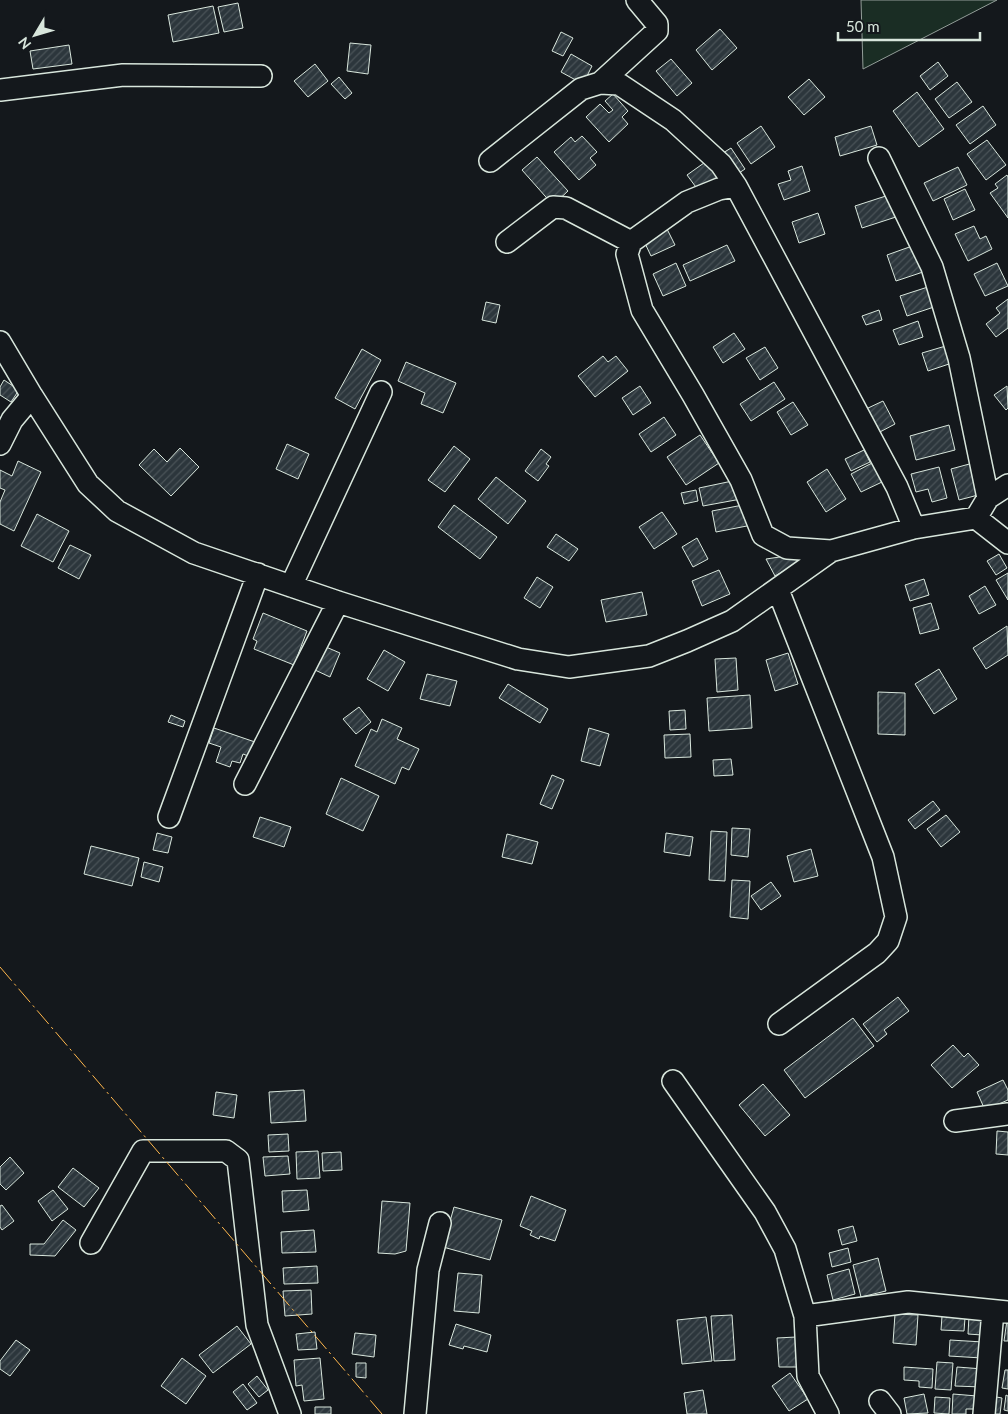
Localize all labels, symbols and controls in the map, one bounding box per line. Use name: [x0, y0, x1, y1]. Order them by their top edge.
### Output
north arrow: [10, 10, 60, 60]
scale bar: [838, 10, 980, 42]
text: 50 m: [846, 17, 880, 35]
text: N: [14, 34, 34, 53]

